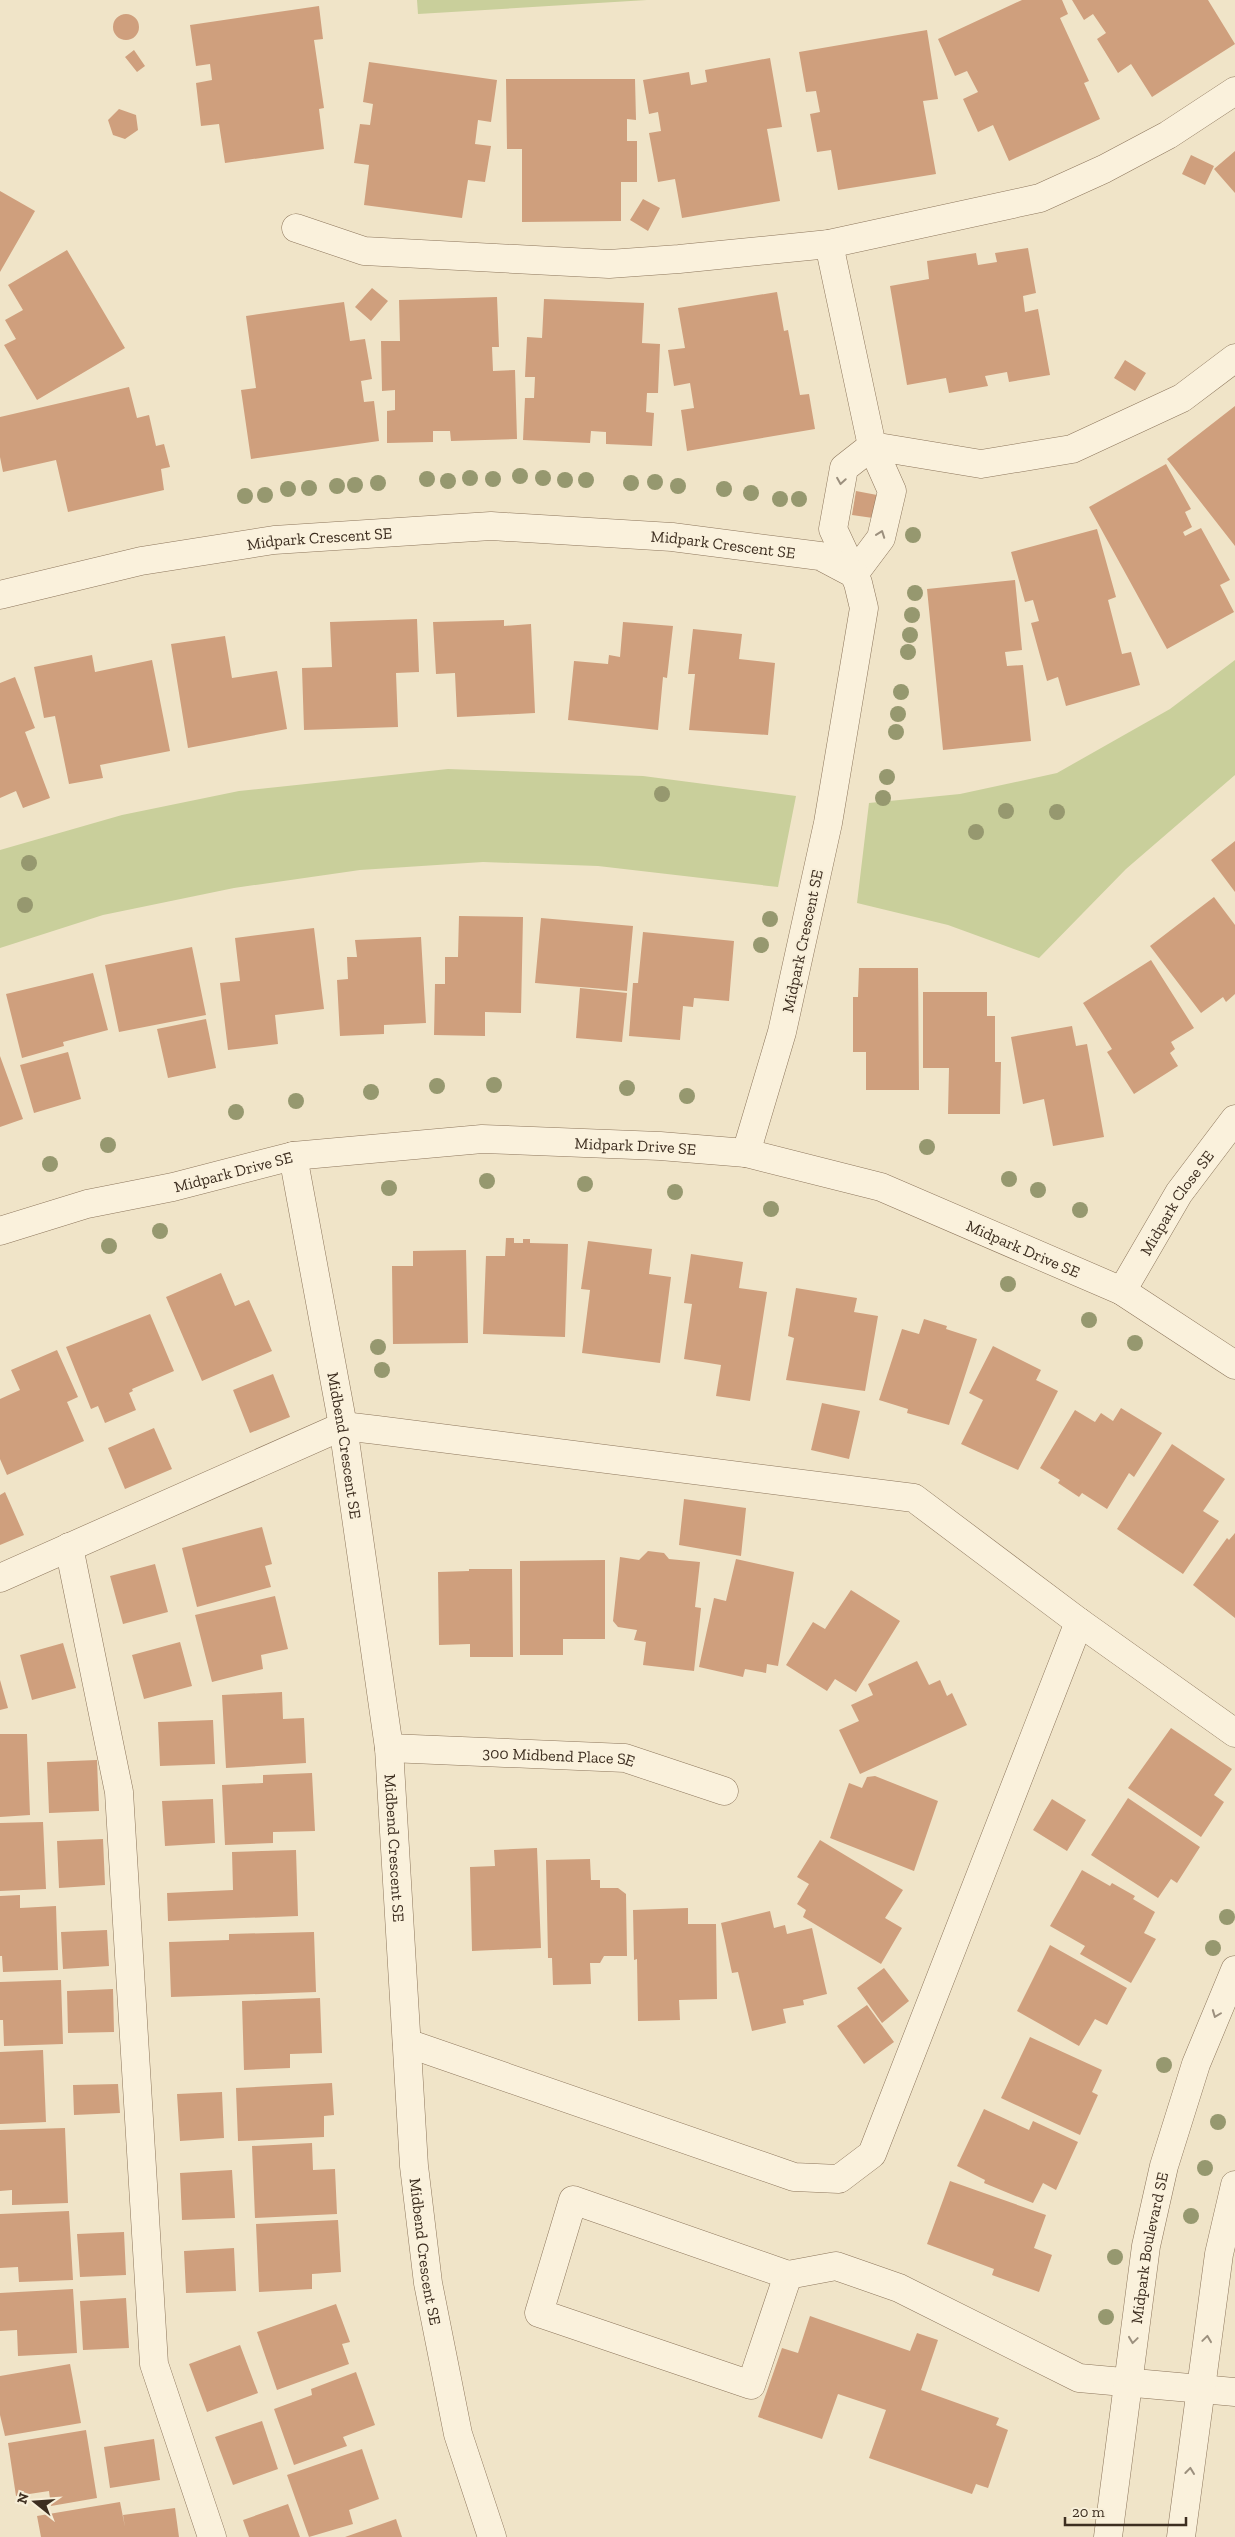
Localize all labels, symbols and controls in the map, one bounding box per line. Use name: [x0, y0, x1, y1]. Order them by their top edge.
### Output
one-way arrow: [837, 477, 847, 486]
street label: Midpark Crescent SE: [245, 523, 393, 554]
street label: Midpark Crescent SE: [650, 527, 797, 563]
one-way arrow: [875, 530, 885, 539]
street label: Midpark Crescent SE: [778, 868, 827, 1014]
street label: Midpark Drive SE: [574, 1134, 697, 1159]
street label: Midpark Drive SE: [172, 1147, 295, 1196]
street label: Midpark Close SE: [1136, 1147, 1218, 1259]
street label: Midpark Drive SE: [963, 1216, 1083, 1282]
street label: Midbend Crescent SE: [323, 1371, 365, 1520]
street label: 300 Midbend Place SE: [482, 1743, 637, 1771]
street label: Midbend Crescent SE: [381, 1773, 408, 1923]
one-way arrow: [1211, 2010, 1221, 2018]
street label: Midpark Boulevard SE: [1127, 2170, 1172, 2325]
street label: Midbend Crescent SE: [406, 2177, 445, 2327]
one-way arrow: [1201, 2335, 1212, 2343]
one-way arrow: [1128, 2337, 1139, 2345]
one-way arrow: [1184, 2467, 1195, 2475]
north arrow: [10, 2477, 60, 2527]
text: N: [13, 2490, 33, 2506]
scale bar: [1065, 2494, 1186, 2526]
text: 20 m: [1072, 2503, 1105, 2521]

